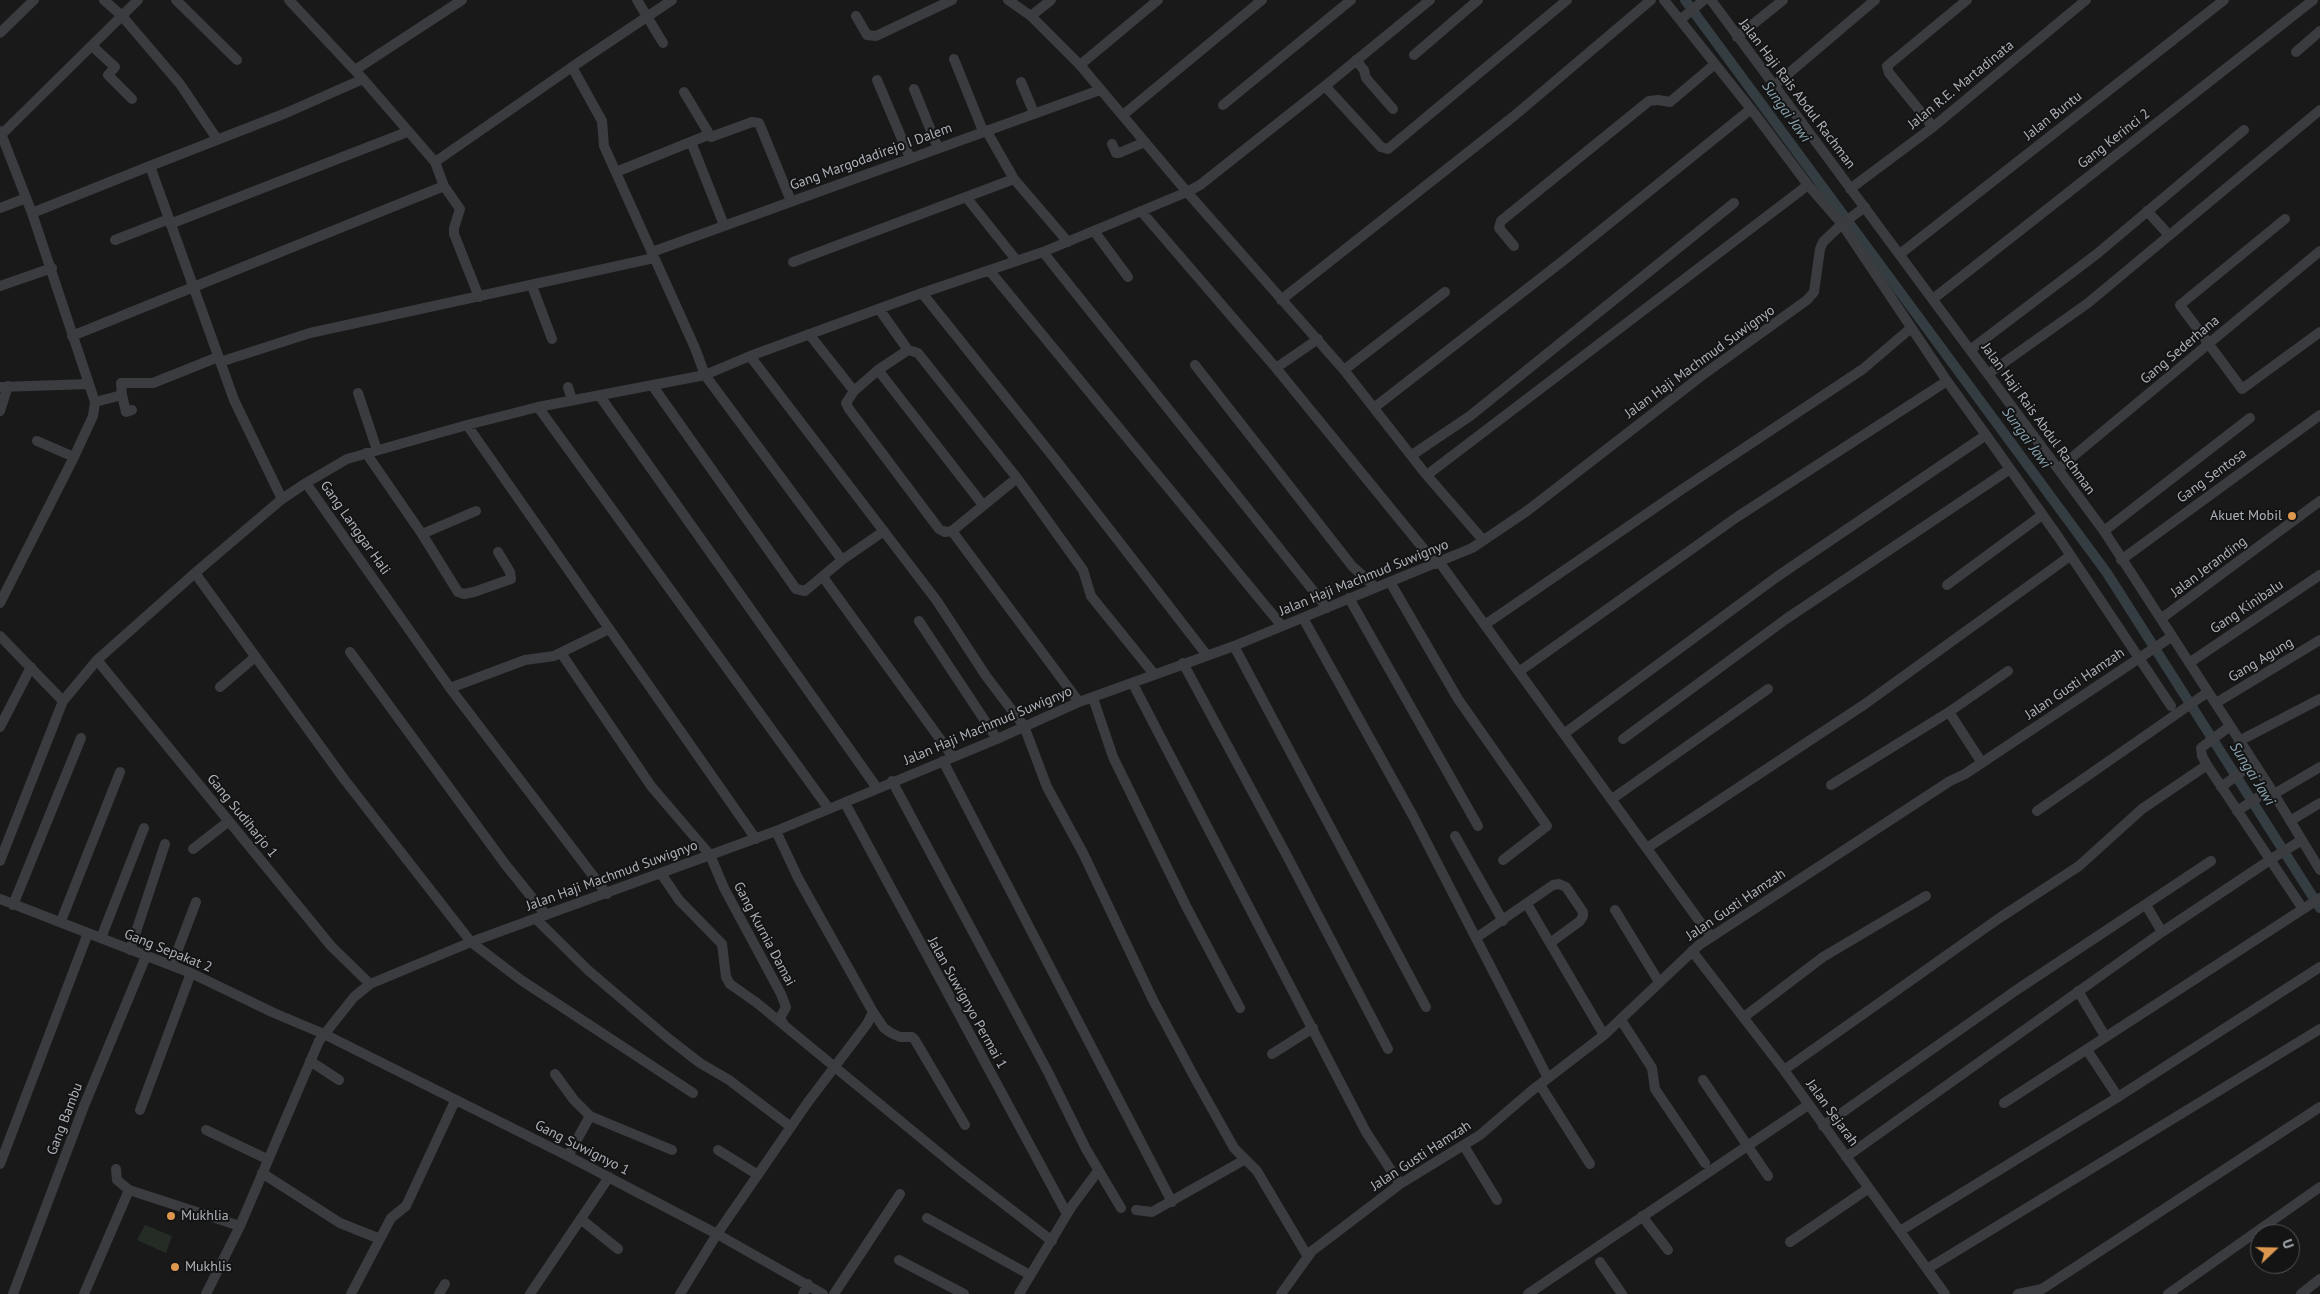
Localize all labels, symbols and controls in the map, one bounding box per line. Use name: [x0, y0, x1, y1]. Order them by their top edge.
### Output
street label: Jalan Haji Rais Abdul Rachman: [1735, 16, 1859, 172]
street label: Jalan R.E. Martadinata: [1905, 37, 2017, 133]
water label: Sungai Jawi: [1758, 78, 1814, 146]
street label: Jalan Buntu: [2021, 88, 2085, 144]
street label: Gang Kerinci 2: [2075, 106, 2153, 172]
street label: Gang Margodadirejo I Dalem: [788, 120, 954, 194]
street label: Jalan Haji Machmud Suwignyo: [1622, 302, 1778, 422]
street label: Gang Sederhana: [2137, 312, 2223, 388]
street label: Jalan Haji Rais Abdul Rachman: [1977, 340, 2099, 498]
water label: Sungai Jawi: [1998, 404, 2054, 472]
street label: Gang Sentosa: [2174, 445, 2250, 507]
street label: Gang Langgar Hali: [316, 478, 394, 578]
place label: Akuet Mobil: [2210, 508, 2282, 524]
marker: Akuet Mobil: [2286, 510, 2298, 522]
street label: Jalan Jeranding: [2168, 533, 2250, 601]
street label: Jalan Haji Machmud Suwignyo: [1277, 536, 1451, 620]
street label: Gang Kinibalu: [2207, 576, 2287, 638]
street label: Gang Agung: [2226, 634, 2296, 686]
street label: Jalan Gusti Hamzah: [2022, 645, 2128, 723]
street label: Jalan Haji Machmud Suwignyo: [901, 683, 1075, 769]
water label: Sungai Jawi: [2225, 739, 2279, 809]
street label: Gang Sudiharjo 1: [203, 771, 281, 861]
street label: Jalan Haji Machmud Suwignyo: [524, 837, 700, 915]
street label: Jalan Gusti Hamzah: [1683, 866, 1789, 944]
street label: Gang Kurnia Damai: [730, 879, 798, 989]
street label: Gang Sepakat 2: [122, 926, 214, 976]
street label: Jalan Suwignyo Permai 1: [924, 934, 1010, 1072]
street label: Jalan Sejarah: [1802, 1076, 1862, 1150]
street label: Gang Bambu: [44, 1081, 86, 1157]
street label: Gang Suwignyo 1: [532, 1117, 632, 1179]
street label: Jalan Gusti Hamzah: [1368, 1117, 1474, 1195]
place label: Mukhlia: [181, 1208, 229, 1224]
marker: Mukhlia: [165, 1210, 177, 1222]
north arrow: [2250, 1224, 2300, 1274]
text: U: [2278, 1237, 2298, 1251]
place label: Mukhlis: [185, 1259, 232, 1275]
marker: Mukhlis: [169, 1261, 181, 1273]

